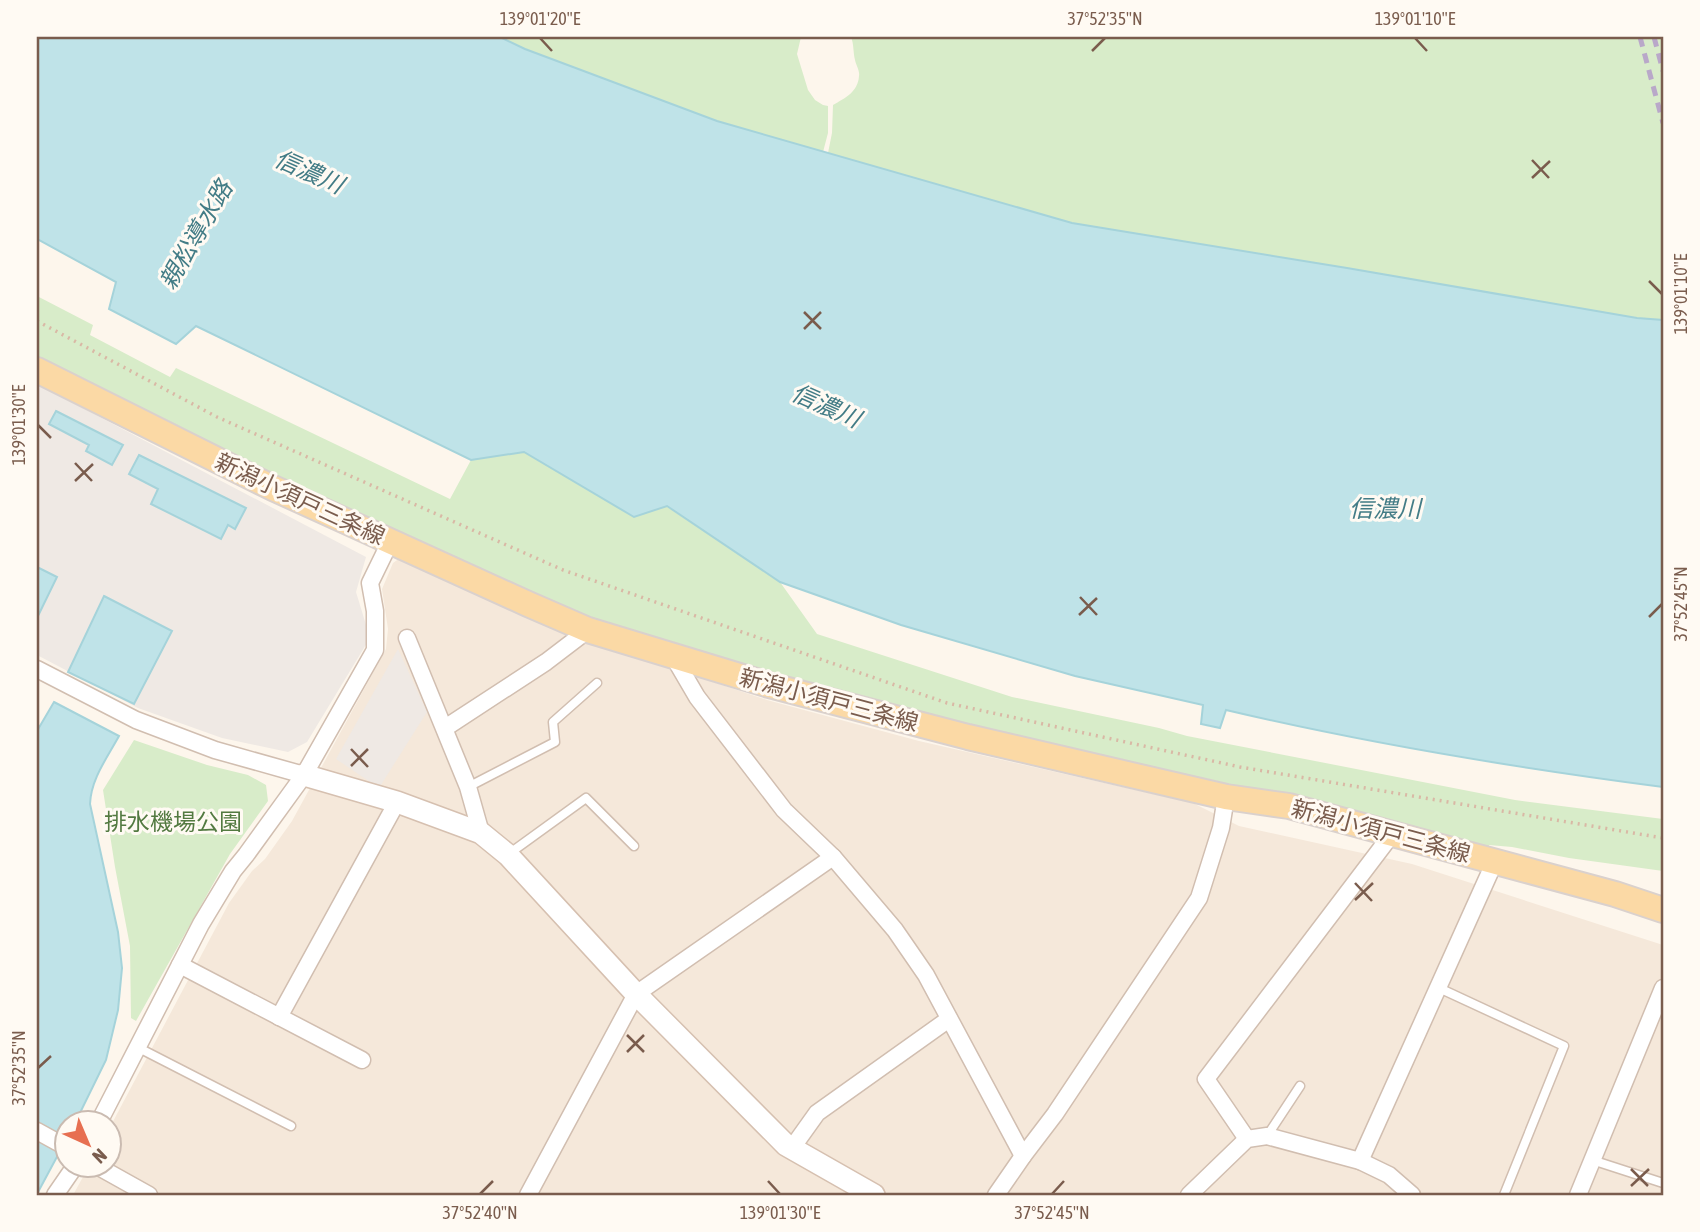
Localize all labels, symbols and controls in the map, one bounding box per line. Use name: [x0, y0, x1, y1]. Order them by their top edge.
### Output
text: 139°01'20"E: [500, 8, 581, 29]
text: 37°52'35"N: [1067, 8, 1143, 29]
text: 139°01'10"E: [1375, 8, 1456, 29]
water label: 信濃川: [271, 145, 350, 200]
water label: 親松導水路: [154, 174, 238, 293]
text: 139°01'10"E: [1670, 253, 1691, 334]
water label: 信濃川: [788, 379, 867, 434]
text: 139°01'30"E: [8, 384, 29, 465]
street label: 新潟小須戸三条線: [211, 448, 389, 550]
water label: 信濃川: [1349, 495, 1424, 522]
text: 37°52'45"N: [1670, 566, 1691, 642]
street label: 新潟小須戸三条線: [737, 664, 921, 736]
street label: 新潟小須戸三条線: [1289, 795, 1473, 867]
park label: 排水機場公園: [104, 809, 242, 835]
text: 37°52'35"N: [8, 1030, 29, 1106]
north arrow: [52, 1110, 122, 1180]
text: N: [88, 1144, 111, 1168]
text: 37°52'40"N: [442, 1202, 518, 1223]
text: 139°01'30"E: [740, 1202, 821, 1223]
text: 37°52'45"N: [1014, 1202, 1090, 1223]

